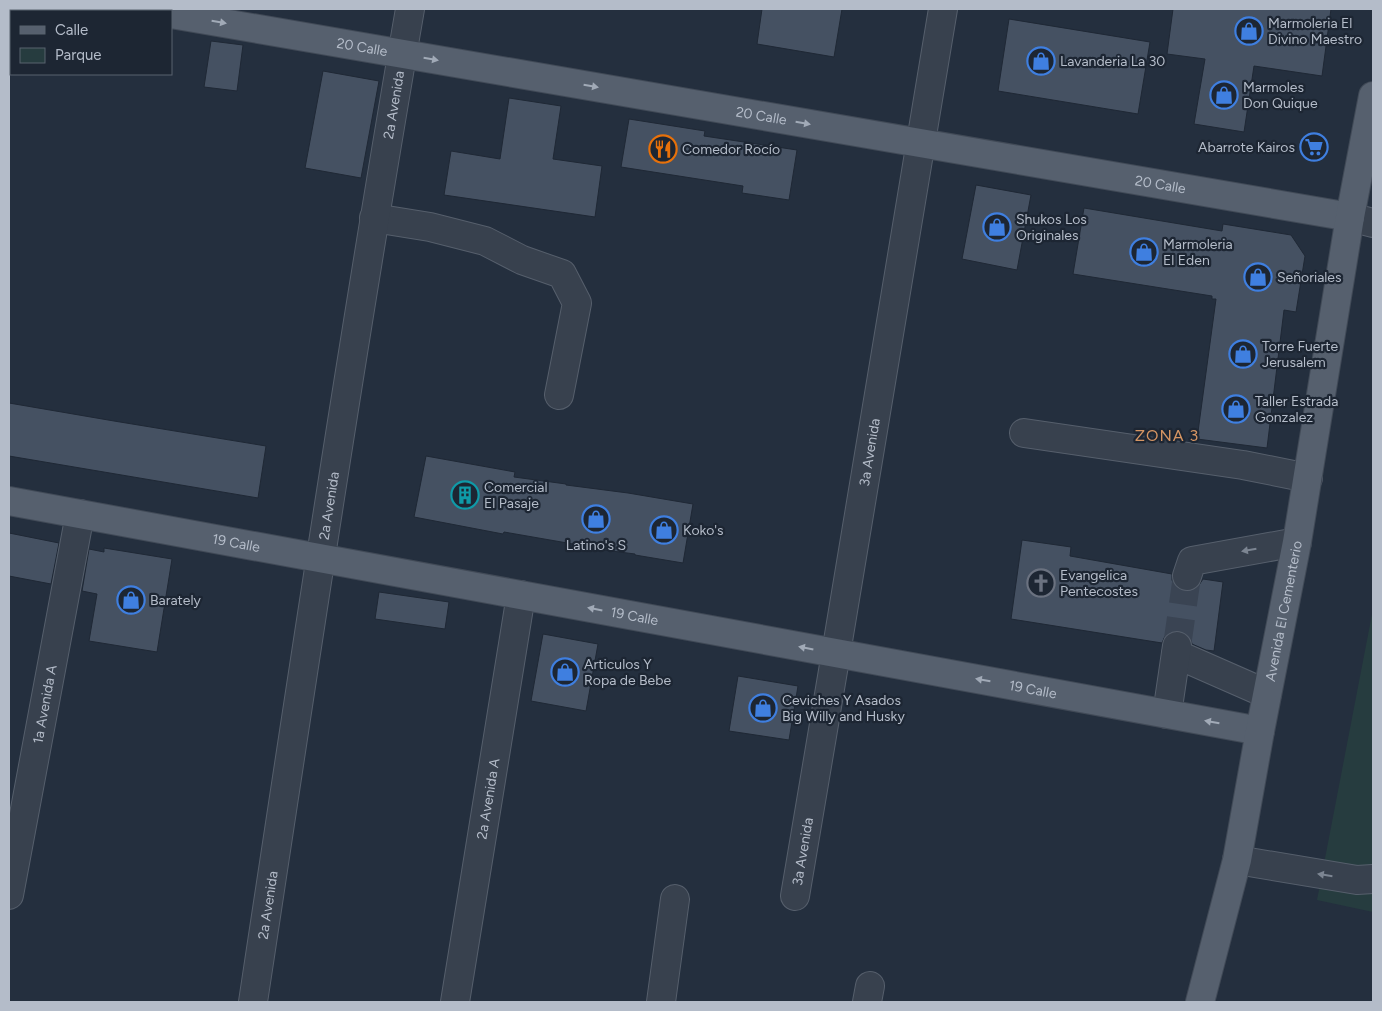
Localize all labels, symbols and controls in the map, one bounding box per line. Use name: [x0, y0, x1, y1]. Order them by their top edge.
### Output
legend: [10, 10, 172, 75]
place label: Marmoleria El Divino Maestro: [1268, 15, 1362, 48]
shop icon: Marmoleria El Divino Maestro: [1234, 16, 1264, 46]
one-way arrow: [212, 18, 228, 26]
text: Calle: [55, 21, 88, 39]
street label: 20 Calle: [335, 34, 389, 60]
text: Parque: [55, 46, 102, 64]
shop icon: Lavanderia La 30: [1026, 46, 1056, 76]
place label: Lavanderia La 30: [1060, 53, 1165, 70]
one-way arrow: [424, 55, 440, 63]
street label: 2a Avenida: [380, 70, 408, 140]
place label: Marmoles Don Quique: [1243, 79, 1318, 112]
shop icon: Marmoles Don Quique: [1209, 80, 1239, 110]
one-way arrow: [584, 83, 600, 91]
street label: 20 Calle: [735, 103, 788, 128]
one-way arrow: [795, 119, 811, 127]
supermarket icon: Abarrote Kairos: [1299, 132, 1329, 162]
restaurant icon: Comedor Rocío: [648, 134, 678, 164]
place label: Abarrote Kairos: [1198, 139, 1295, 156]
place label: Comedor Rocío: [682, 141, 780, 158]
street label: 20 Calle: [1134, 172, 1188, 197]
place label: Shukos Los Originales: [1016, 211, 1087, 244]
shop icon: Shukos Los Originales: [982, 212, 1012, 242]
place label: Marmoleria El Eden: [1163, 236, 1233, 269]
shop icon: Marmoleria El Eden: [1129, 237, 1159, 267]
shop icon: Señoriales: [1243, 262, 1273, 292]
place label: Señoriales: [1277, 269, 1342, 286]
place label: Torre Fuerte Jerusalem: [1262, 338, 1338, 371]
shop icon: Torre Fuerte Jerusalem: [1228, 339, 1258, 369]
place label: Taller Estrada Gonzalez: [1255, 393, 1338, 426]
shop icon: Taller Estrada Gonzalez: [1221, 394, 1251, 424]
street label: 3a Avenida: [855, 417, 883, 487]
district label: ZONA 3: [1135, 426, 1199, 445]
street label: 2a Avenida: [315, 470, 343, 541]
place label: Comercial El Pasaje: [484, 479, 548, 512]
building icon: Comercial El Pasaje: [450, 480, 480, 510]
shop icon: Latino's S: [581, 504, 611, 534]
shop icon: Koko's: [649, 515, 679, 545]
place label: Koko's: [683, 522, 724, 539]
street label: 19 Calle: [211, 530, 262, 556]
place label: Latino's S: [566, 537, 626, 554]
street label: Avenida El Cementerio: [1261, 539, 1306, 683]
one-way arrow: [1241, 547, 1257, 555]
place label: Evangelica Pentecostes: [1060, 567, 1138, 600]
church icon: Evangelica Pentecostes: [1026, 568, 1056, 598]
shop icon: Barately: [116, 585, 146, 615]
place label: Barately: [150, 592, 202, 609]
street label: 19 Calle: [609, 603, 660, 629]
one-way arrow: [586, 604, 602, 612]
one-way arrow: [798, 643, 814, 651]
place label: Articulos Y Ropa de Bebe: [584, 656, 671, 689]
shop icon: Articulos Y Ropa de Bebe: [550, 657, 580, 687]
street label: 1a Avenida A: [29, 663, 60, 745]
one-way arrow: [975, 676, 991, 684]
street label: 19 Calle: [1008, 677, 1058, 702]
place label: Ceviches Y Asados Big Willy and Husky: [782, 692, 905, 725]
shop icon: Ceviches Y Asados Big Willy and Husky: [748, 693, 778, 723]
one-way arrow: [1204, 718, 1220, 726]
street label: 2a Avenida A: [473, 756, 503, 840]
street label: 3a Avenida: [788, 816, 817, 887]
street label: 2a Avenida: [254, 870, 281, 940]
one-way arrow: [1317, 871, 1333, 879]

